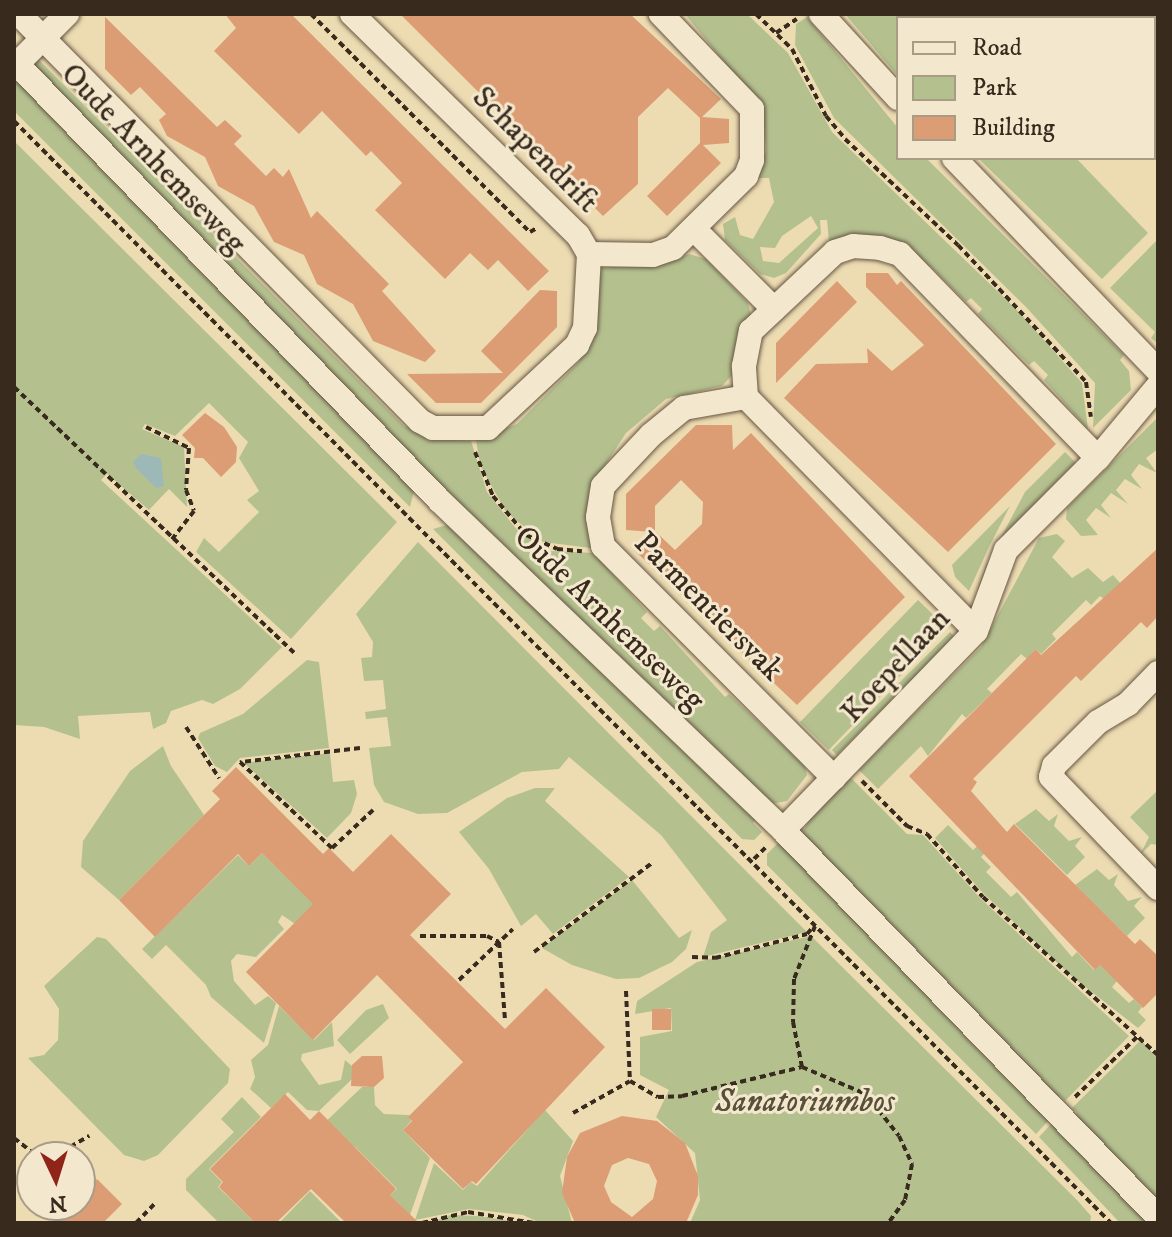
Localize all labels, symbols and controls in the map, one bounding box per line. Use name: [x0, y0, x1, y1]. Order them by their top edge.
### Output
legend: [896, 16, 1156, 160]
text: Road: [972, 33, 1022, 63]
street label: Oude Arnhemseweg: [52, 56, 254, 262]
text: Park: [972, 73, 1017, 103]
street label: Schapendrift: [464, 79, 606, 221]
text: Building: [972, 113, 1055, 143]
street label: Oude Arnhemseweg: [506, 518, 712, 720]
street label: Parmentiersvak: [625, 524, 791, 690]
street label: Koepellaan: [833, 600, 959, 732]
park label: Sanatoriumbos: [715, 1083, 895, 1121]
north arrow: [16, 1141, 96, 1221]
text: N: [48, 1189, 68, 1218]

